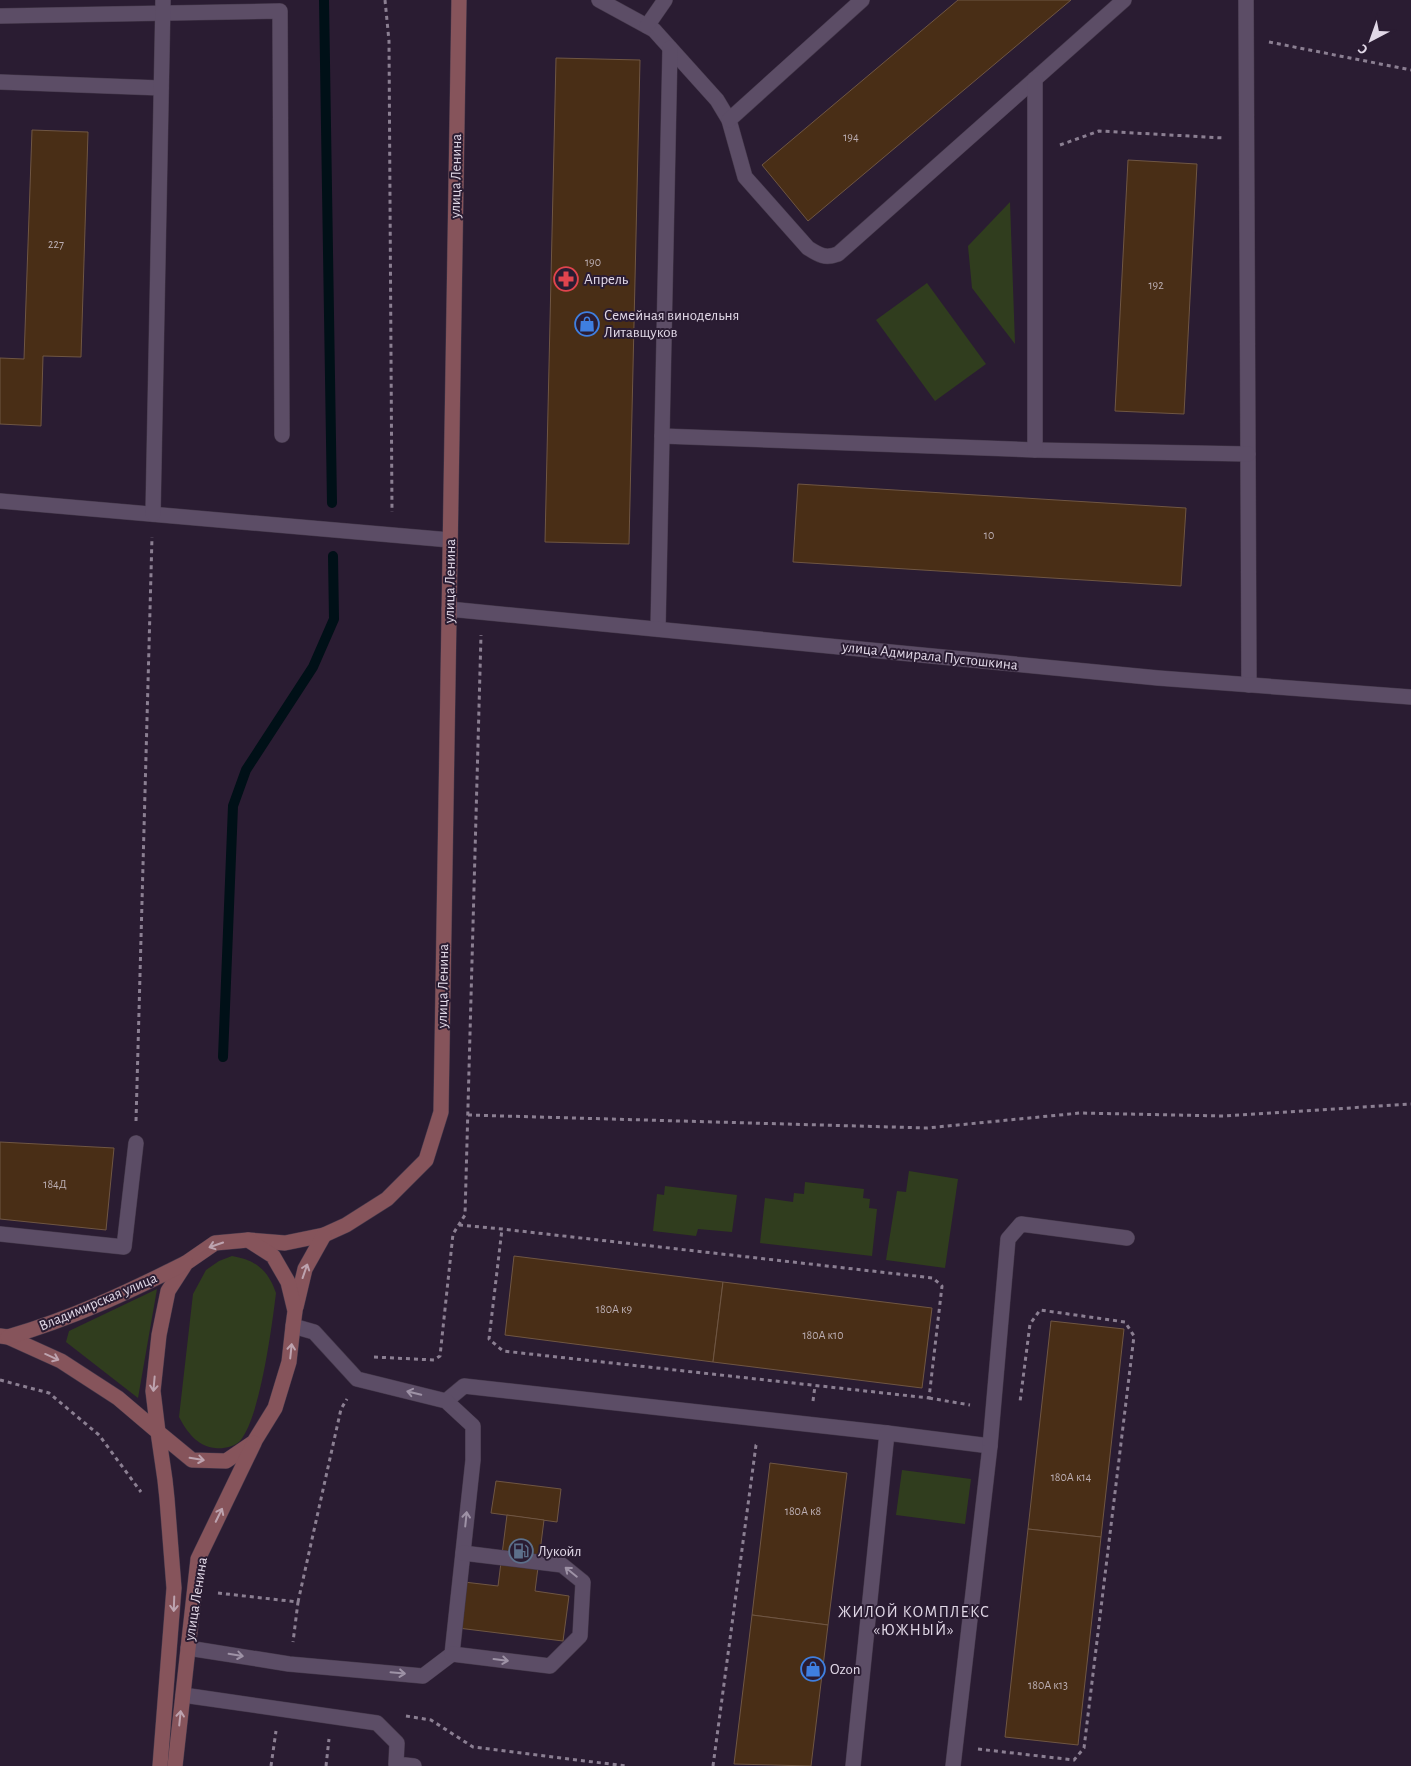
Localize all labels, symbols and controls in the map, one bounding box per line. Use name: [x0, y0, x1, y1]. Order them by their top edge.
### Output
north arrow: [1346, 15, 1396, 65]
text: С: [1355, 41, 1371, 57]
house number: 194: [843, 131, 859, 143]
street label: улица Ленина: [448, 134, 464, 219]
house number: 227: [48, 238, 64, 250]
house number: 190: [585, 256, 601, 268]
pharmacy icon: Апрель: [553, 266, 579, 292]
place label: Апрель: [584, 272, 629, 287]
house number: 192: [1148, 279, 1164, 291]
place label: Семейная винодельня Литавщуков: [604, 308, 739, 340]
shop icon: Семейная винодельня Литавщуков: [574, 311, 600, 337]
house number: 10: [984, 529, 994, 541]
street label: улица Ленина: [442, 539, 458, 624]
street label: улица Адмирала Пустошкина: [840, 639, 1019, 673]
street label: улица Ленина: [435, 944, 451, 1029]
house number: 184Д: [43, 1178, 67, 1190]
one-way arrow: [209, 1241, 224, 1250]
one-way arrow: [301, 1264, 311, 1280]
street label: Владимирская улица: [37, 1270, 159, 1334]
house number: 180А к9: [596, 1303, 633, 1315]
house number: 180А к10: [802, 1329, 844, 1341]
one-way arrow: [286, 1343, 296, 1359]
one-way arrow: [44, 1352, 59, 1362]
one-way arrow: [149, 1375, 158, 1391]
one-way arrow: [407, 1388, 423, 1397]
one-way arrow: [189, 1454, 205, 1464]
house number: 180А к14: [1051, 1471, 1092, 1483]
house number: 180А к8: [785, 1505, 822, 1517]
one-way arrow: [215, 1508, 225, 1523]
one-way arrow: [462, 1511, 471, 1527]
fuel station icon: Лукойл: [508, 1538, 534, 1564]
place label: Лукойл: [538, 1544, 582, 1559]
street label: улица Ленина: [182, 1556, 210, 1643]
one-way arrow: [564, 1566, 577, 1577]
one-way arrow: [169, 1595, 179, 1611]
district label: ЖИЛОЙ КОМПЛЕКС «ЮЖНЫЙ»: [838, 1603, 990, 1638]
one-way arrow: [228, 1651, 244, 1661]
one-way arrow: [492, 1655, 508, 1665]
shop icon: Ozon: [800, 1656, 826, 1682]
place label: Ozon: [830, 1662, 860, 1677]
one-way arrow: [389, 1669, 405, 1678]
house number: 180А к13: [1028, 1679, 1068, 1691]
one-way arrow: [175, 1710, 185, 1726]

